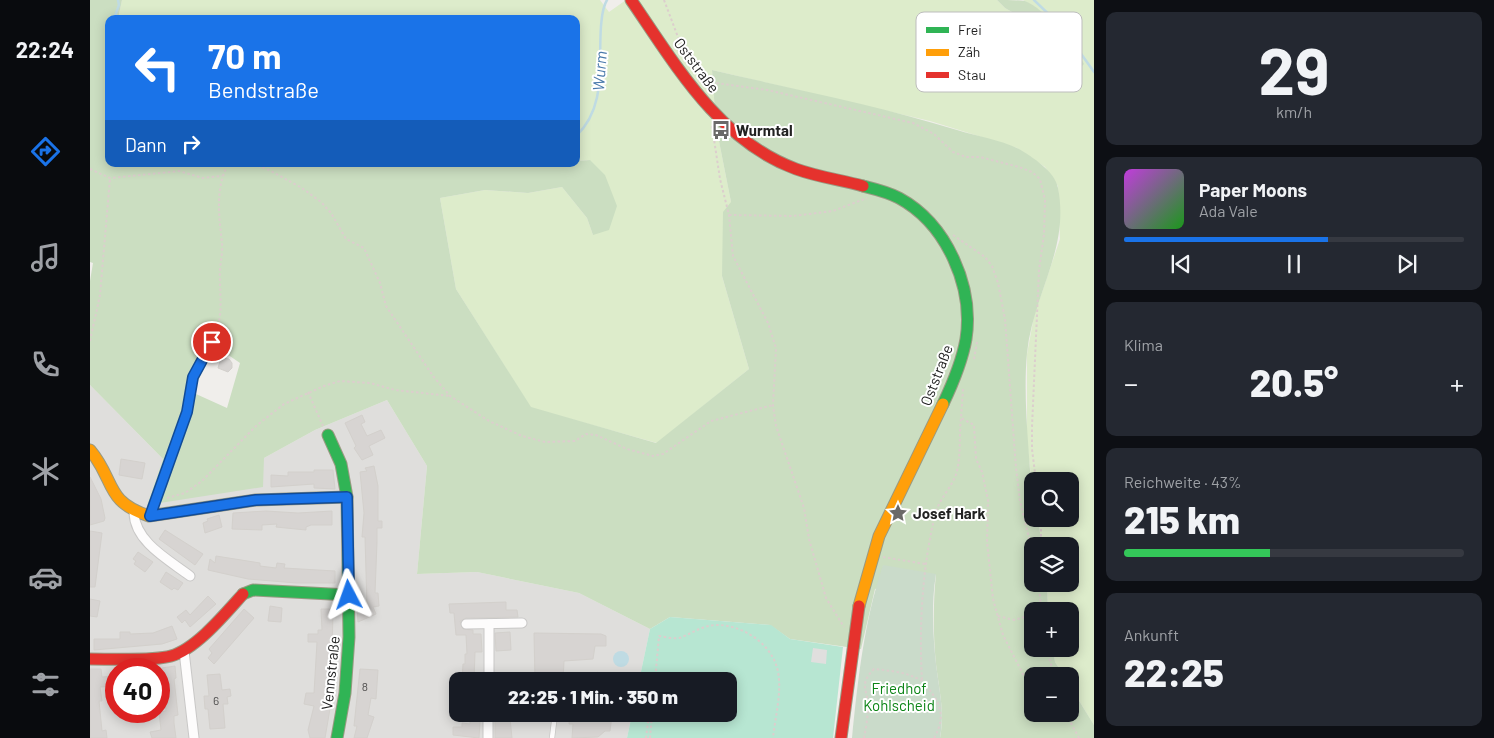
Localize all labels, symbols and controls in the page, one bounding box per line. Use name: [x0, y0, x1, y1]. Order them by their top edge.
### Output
legend: [916, 12, 1082, 92]
text: Frei: [958, 21, 982, 38]
text: 29: [1259, 30, 1329, 108]
text: 70 m: [208, 34, 282, 76]
street label: Oststraße: [671, 34, 723, 96]
icon: left: [125, 35, 190, 100]
text: 22:24: [16, 36, 74, 62]
text: Zäh: [958, 43, 980, 60]
water label: Wurm: [588, 50, 610, 92]
text: Stau: [958, 66, 986, 83]
text: Bendstraße: [208, 76, 319, 102]
text: km/h: [1276, 102, 1312, 121]
bus stop icon: Wurmtal: [710, 119, 732, 141]
place label: Wurmtal: [736, 121, 793, 139]
icon: right: [177, 130, 205, 158]
text: Dann: [125, 133, 167, 156]
icon: directions: [28, 134, 63, 169]
text: Paper Moons: [1199, 178, 1307, 201]
text: Ada Vale: [1199, 201, 1258, 220]
icon: music: [28, 240, 63, 275]
icon: previous: [1167, 250, 1195, 278]
icon: pause: [1280, 250, 1308, 278]
icon: next: [1393, 250, 1421, 278]
pin: [191, 321, 233, 363]
icon: arrive: [198, 328, 226, 356]
text: Klima: [1124, 335, 1163, 354]
street label: Oststraße: [916, 342, 956, 408]
icon: phone: [28, 347, 63, 382]
text: 20.5°: [1250, 359, 1338, 405]
text: −: [1124, 366, 1138, 400]
text: +: [1450, 366, 1464, 400]
icon: climate: [28, 454, 63, 489]
map controls: [1024, 472, 1079, 722]
button: search: [1024, 472, 1079, 527]
text: Reichweite · 43%: [1124, 472, 1242, 491]
text: 215 km: [1124, 496, 1240, 542]
place icon: Josef Hark: [887, 502, 909, 524]
place label: Josef Hark: [913, 504, 986, 522]
button: layers: [1024, 537, 1079, 592]
icon: car: [28, 560, 63, 595]
position arrow: [322, 568, 374, 620]
button: +: [1024, 602, 1079, 657]
text: Ankunft: [1124, 625, 1179, 644]
street label: Vennstraße: [317, 635, 343, 711]
text: 22:25: [1124, 649, 1224, 695]
speed limit sign: 40: [105, 658, 170, 723]
icon: filters: [28, 667, 63, 702]
button: −: [1024, 667, 1079, 722]
house number: 8: [362, 679, 368, 693]
park label: Friedhof Kohlscheid: [863, 679, 935, 714]
text: 22:25 · 1 Min. · 350 m: [508, 685, 678, 708]
house number: 6: [213, 693, 219, 707]

